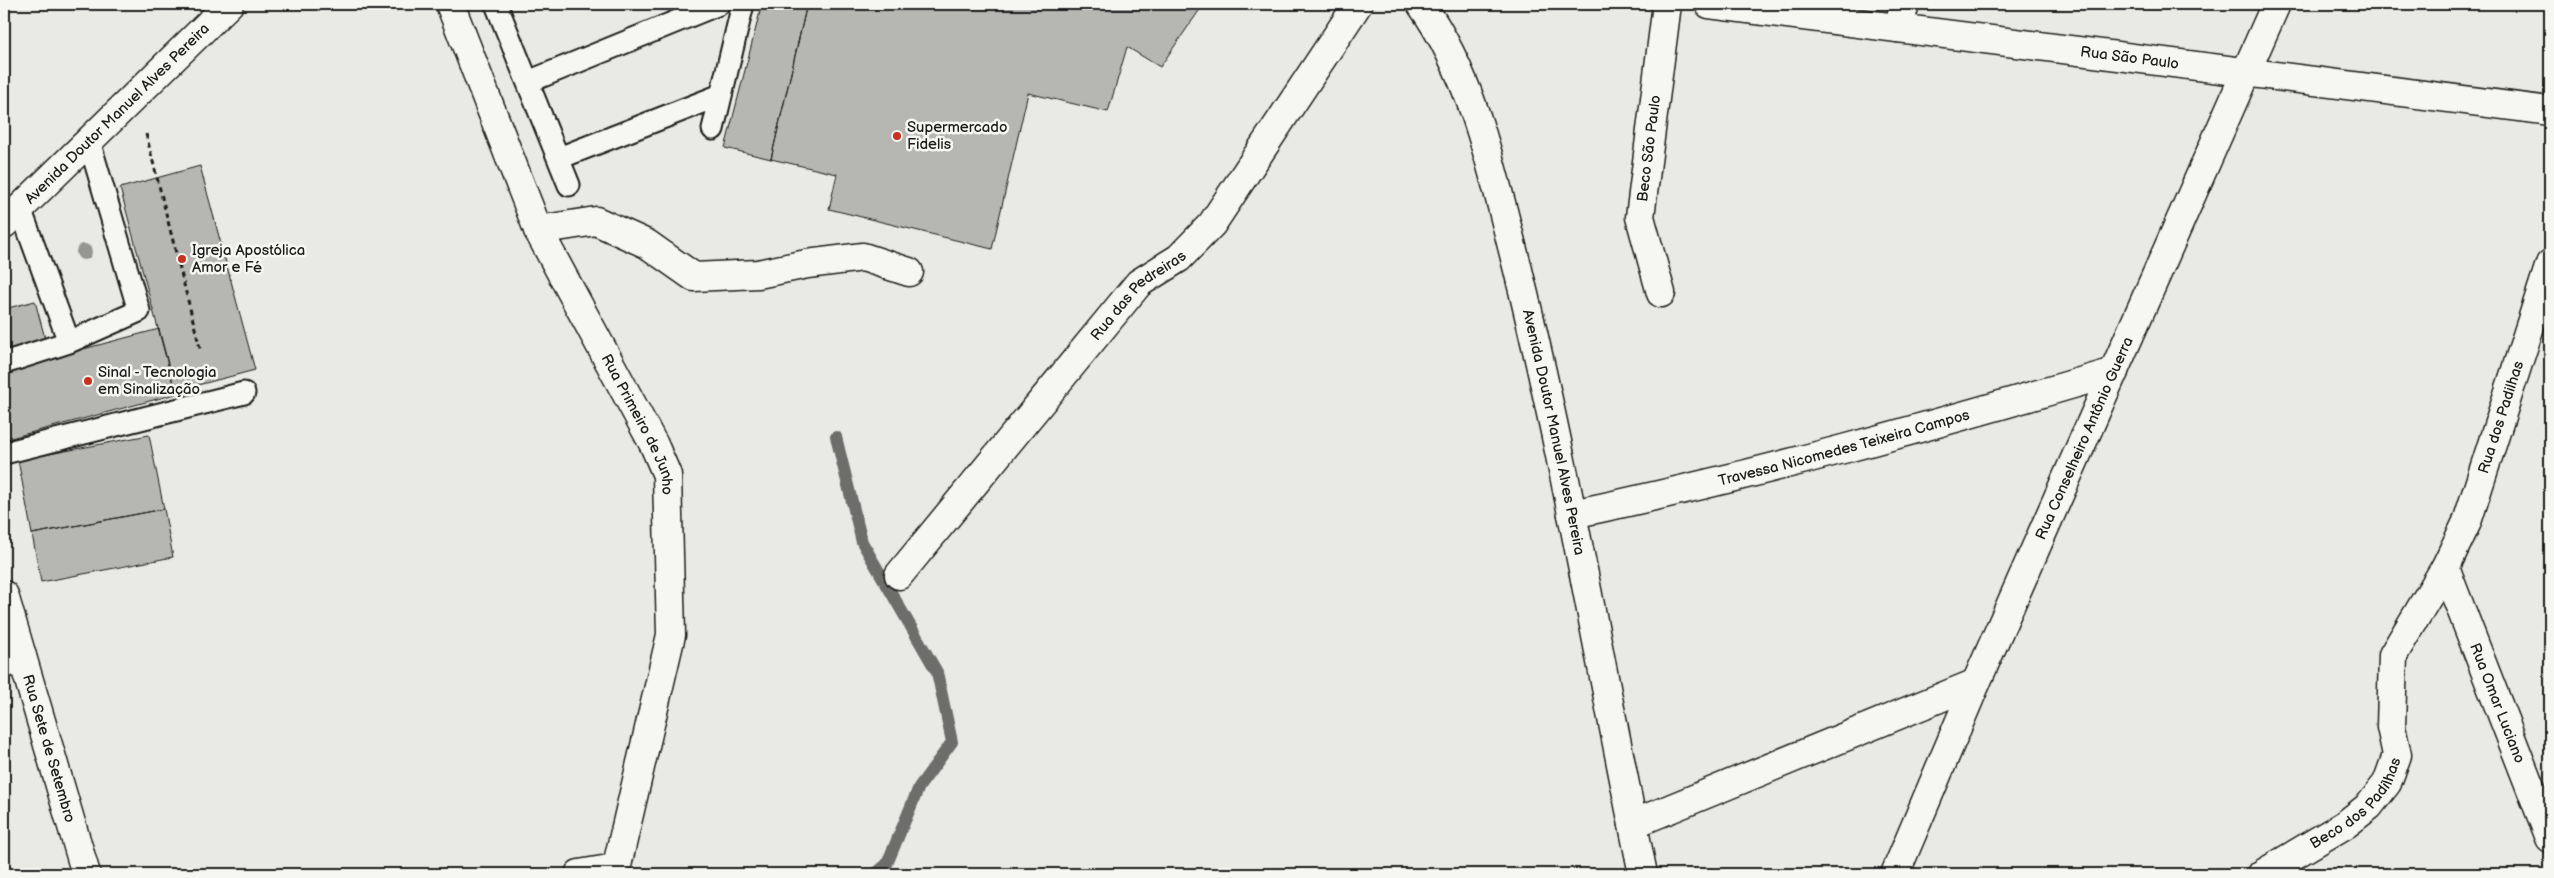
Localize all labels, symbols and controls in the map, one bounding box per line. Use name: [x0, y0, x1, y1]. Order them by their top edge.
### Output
street label: Avenida Doutor Manuel Alves Pereira: [21, 19, 214, 208]
street label: Rua São Paulo: [2079, 42, 2180, 74]
street label: Beco São Paulo: [1633, 94, 1665, 203]
place label: Supermercado Fidelis: [907, 118, 1007, 154]
marker: Supermercado Fidelis: [891, 130, 903, 142]
place label: Igreja Apostólica Amor e Fé: [192, 241, 305, 277]
street label: Rua das Pedreiras: [1087, 247, 1191, 345]
marker: Igreja Apostólica Amor e Fé: [176, 253, 188, 265]
street label: Avenida Doutor Manuel Alves Pereira: [1518, 307, 1589, 557]
street label: Rua Conselheiro Antônio Guerra: [2031, 334, 2138, 543]
street label: Rua Primeiro de Junho: [597, 351, 676, 495]
street label: Rua dos Padilhas: [2474, 358, 2528, 476]
place label: Sinal - Tecnologia em Sinalização: [98, 363, 217, 399]
marker: Sinal - Tecnologia em Sinalização: [82, 375, 94, 387]
street label: Travessa Nicomedes Teixeira Campos: [1717, 405, 1972, 491]
street label: Rua Omar Luciano: [2465, 640, 2529, 766]
street label: Rua Sete de Setembro: [18, 672, 79, 825]
street label: Beco dos Padilhas: [2307, 754, 2406, 853]

